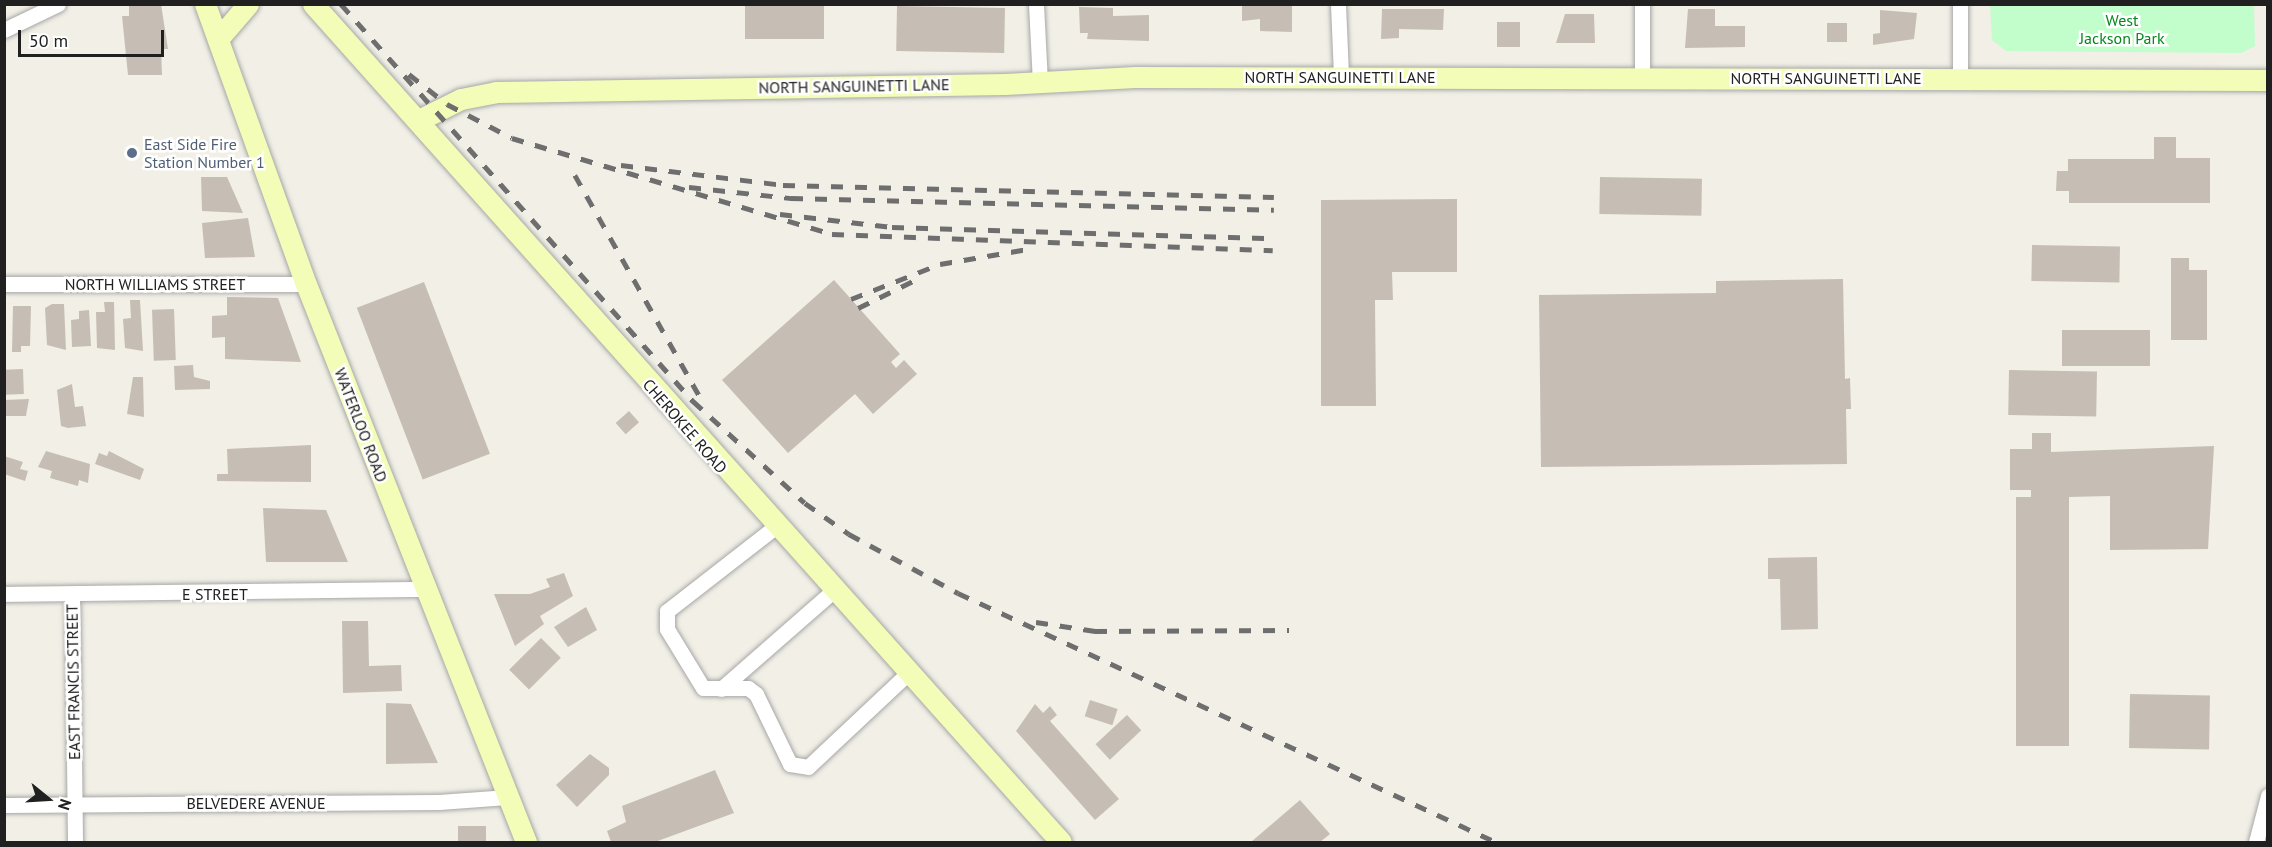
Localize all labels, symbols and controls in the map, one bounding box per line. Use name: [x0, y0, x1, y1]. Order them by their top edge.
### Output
park label: West Jackson Park: [2079, 10, 2165, 48]
scale bar: [21, 18, 166, 56]
text: 50 m: [29, 29, 68, 52]
street label: NORTH SANGUINETTI LANE: [1244, 67, 1436, 87]
street label: NORTH SANGUINETTI LANE: [1730, 68, 1922, 88]
street label: NORTH SANGUINETTI LANE: [758, 75, 950, 97]
place label: East Side Fire Station Number 1: [144, 134, 265, 172]
marker: East Side Fire Station Number 1: [125, 146, 139, 160]
street label: NORTH WILLIAMS STREET: [65, 274, 245, 294]
street label: WATERLOO ROAD: [330, 365, 392, 485]
street label: CHEROKEE ROAD: [639, 375, 731, 477]
street label: E STREET: [182, 584, 248, 604]
street label: EAST FRANCIS STREET: [62, 604, 84, 760]
north arrow: [18, 769, 78, 829]
street label: BELVEDERE AVENUE: [186, 793, 326, 813]
text: N: [54, 796, 76, 813]

